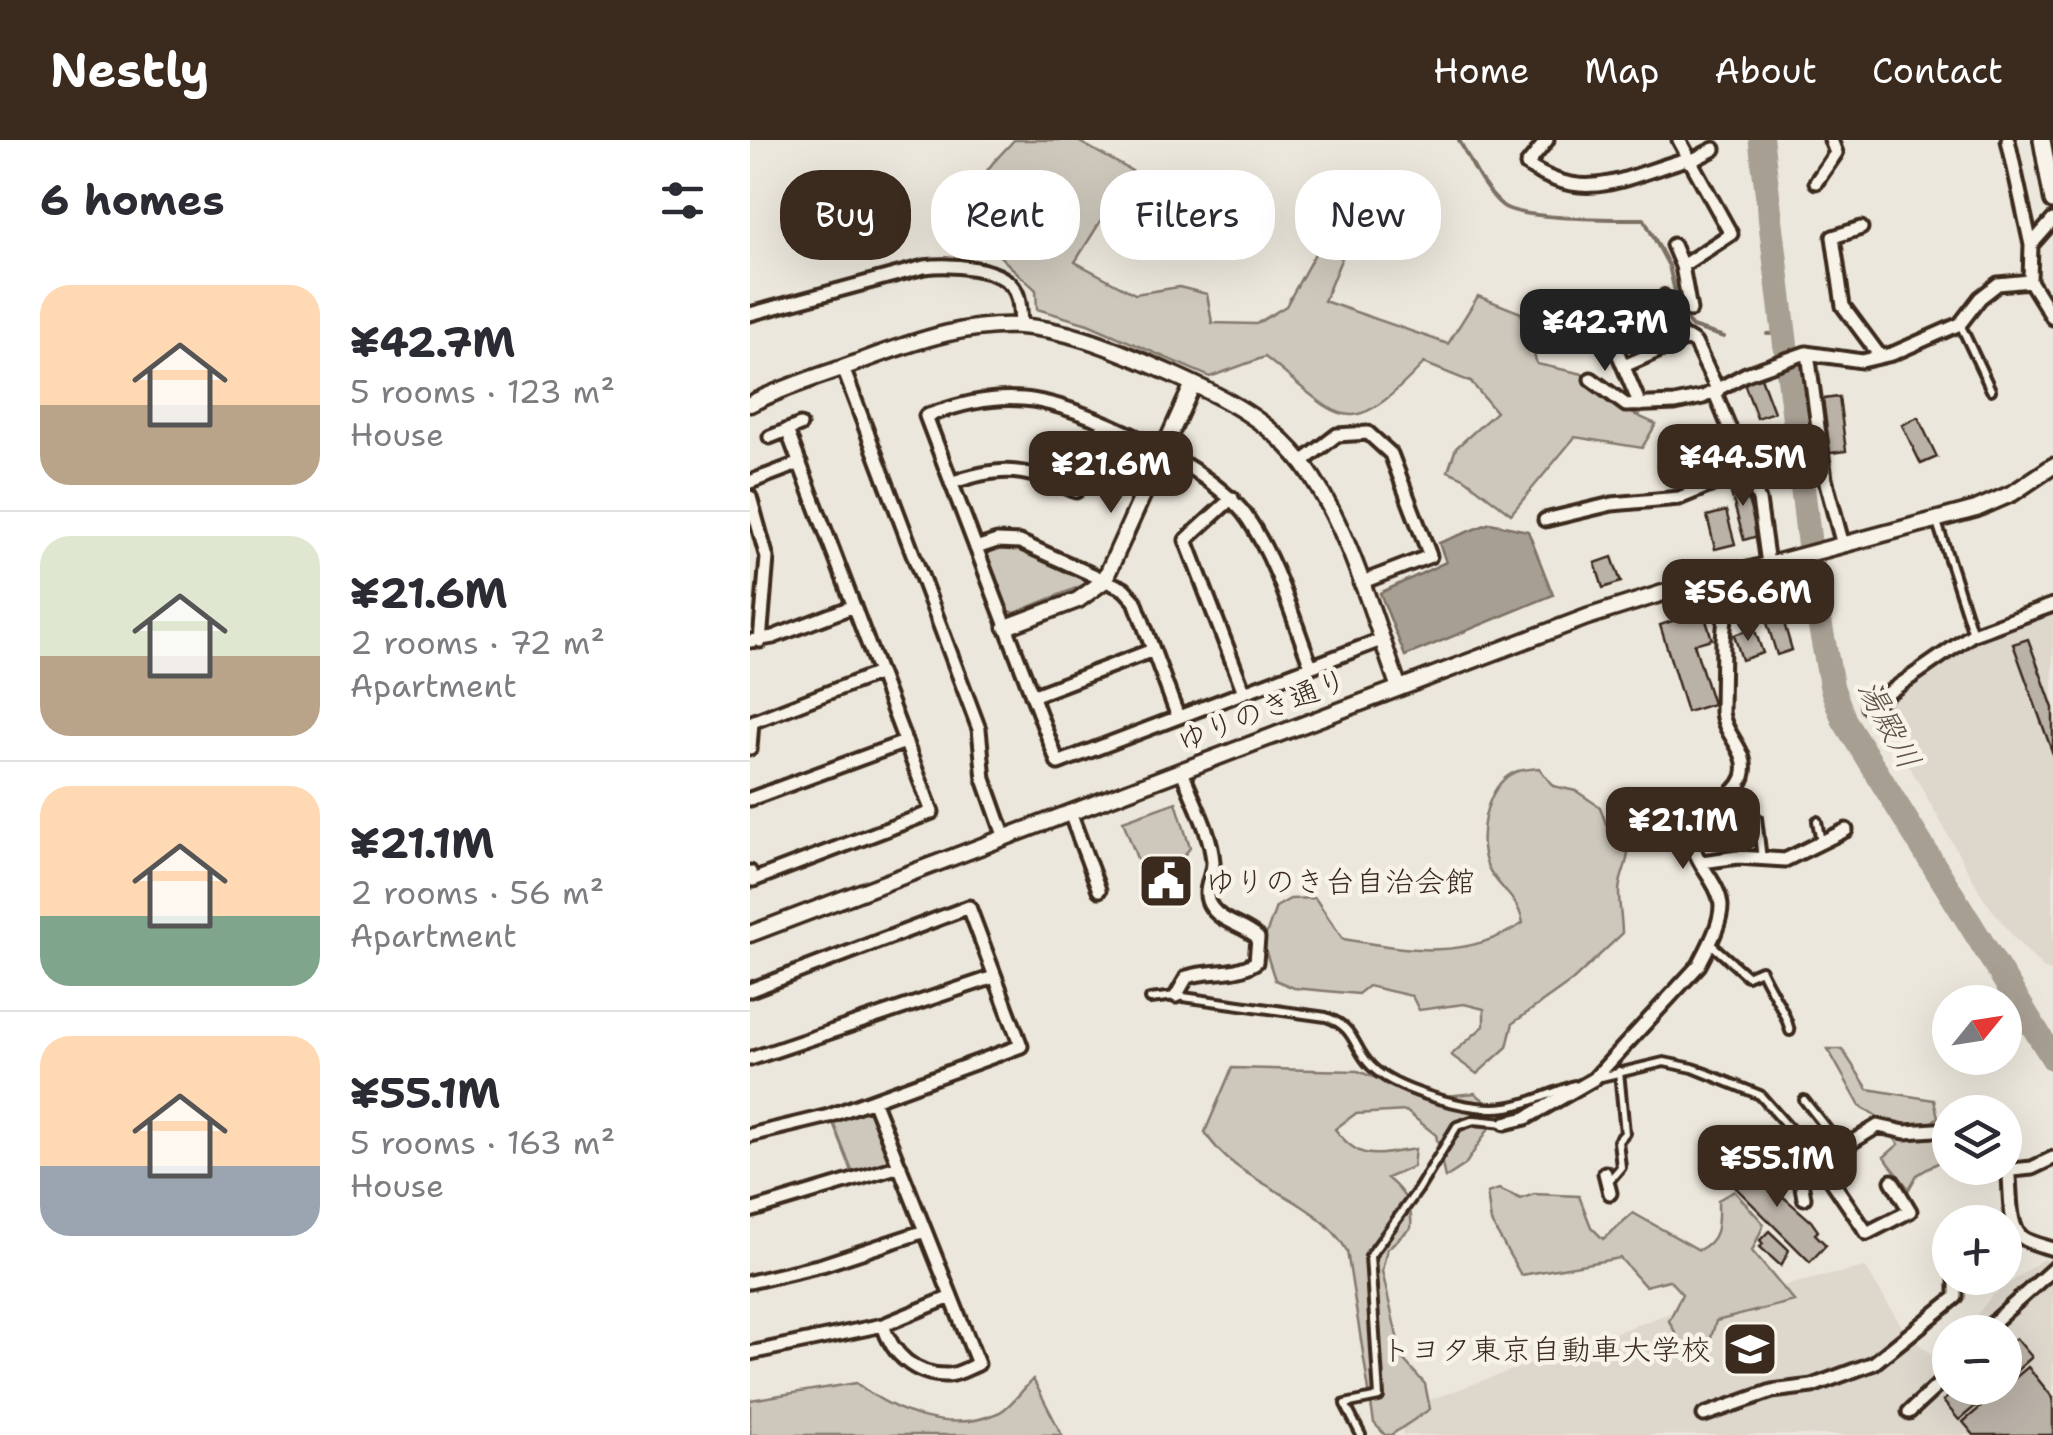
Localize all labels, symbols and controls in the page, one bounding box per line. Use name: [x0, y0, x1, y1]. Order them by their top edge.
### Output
text: Nestly: [50, 38, 209, 102]
text: Home: [1433, 47, 1529, 94]
text: Map: [1584, 47, 1659, 94]
text: About: [1714, 47, 1817, 94]
text: Contact: [1872, 47, 2003, 94]
chip: Buy: [780, 170, 911, 260]
chip: Rent: [931, 170, 1080, 260]
chip: Filters: [1100, 170, 1275, 260]
chip: New: [1295, 170, 1441, 260]
text: 6 homes: [40, 172, 225, 228]
icon: filters: [655, 173, 710, 228]
pin: ¥42.7M: [1524, 289, 1686, 374]
text: ¥42.7M: [1542, 300, 1668, 343]
text: ¥42.7M: [350, 314, 515, 370]
icon: home: [120, 325, 240, 445]
text: 5 rooms · 123 m²: [350, 370, 615, 413]
text: House: [350, 413, 444, 456]
pin: ¥44.5M: [1662, 424, 1824, 509]
pin: ¥21.6M: [1030, 431, 1192, 516]
text: ¥44.5M: [1679, 435, 1807, 478]
text: ¥21.6M: [1051, 442, 1171, 485]
pin: ¥56.6M: [1667, 559, 1829, 644]
text: ¥21.6M: [350, 565, 508, 621]
text: ¥56.6M: [1684, 570, 1812, 613]
icon: home: [120, 576, 240, 696]
text: 2 rooms · 72 m²: [350, 621, 605, 664]
street label: ゆりのき通り: [1171, 659, 1353, 761]
text: Apartment: [350, 664, 517, 707]
water label: 湯殿川: [1848, 672, 1932, 776]
pin: ¥21.1M: [1602, 787, 1764, 872]
text: ¥21.1M: [1628, 798, 1738, 841]
text: ¥21.1M: [350, 815, 494, 871]
icon: home: [120, 826, 240, 946]
public building icon: ゆりのき台自治会館: [1136, 851, 1196, 911]
place label: ゆりのき台自治会館: [1205, 861, 1475, 902]
text: 2 rooms · 56 m²: [350, 871, 604, 914]
text: Apartment: [350, 914, 517, 957]
north arrow: [1932, 985, 2022, 1075]
map controls: [1932, 985, 2022, 1405]
text: ¥55.1M: [350, 1065, 500, 1121]
icon: home: [120, 1076, 240, 1196]
button: layers: [1932, 1095, 2022, 1185]
text: 5 rooms · 163 m²: [350, 1121, 615, 1164]
pin: ¥55.1M: [1696, 1125, 1858, 1210]
text: ¥55.1M: [1720, 1136, 1834, 1179]
text: House: [350, 1164, 444, 1207]
button: +: [1932, 1205, 2022, 1295]
button: −: [1932, 1315, 2022, 1405]
school or university icon: トヨタ東京自動車大学校: [1720, 1319, 1780, 1379]
place label: トヨタ東京自動車大学校: [1381, 1329, 1711, 1370]

